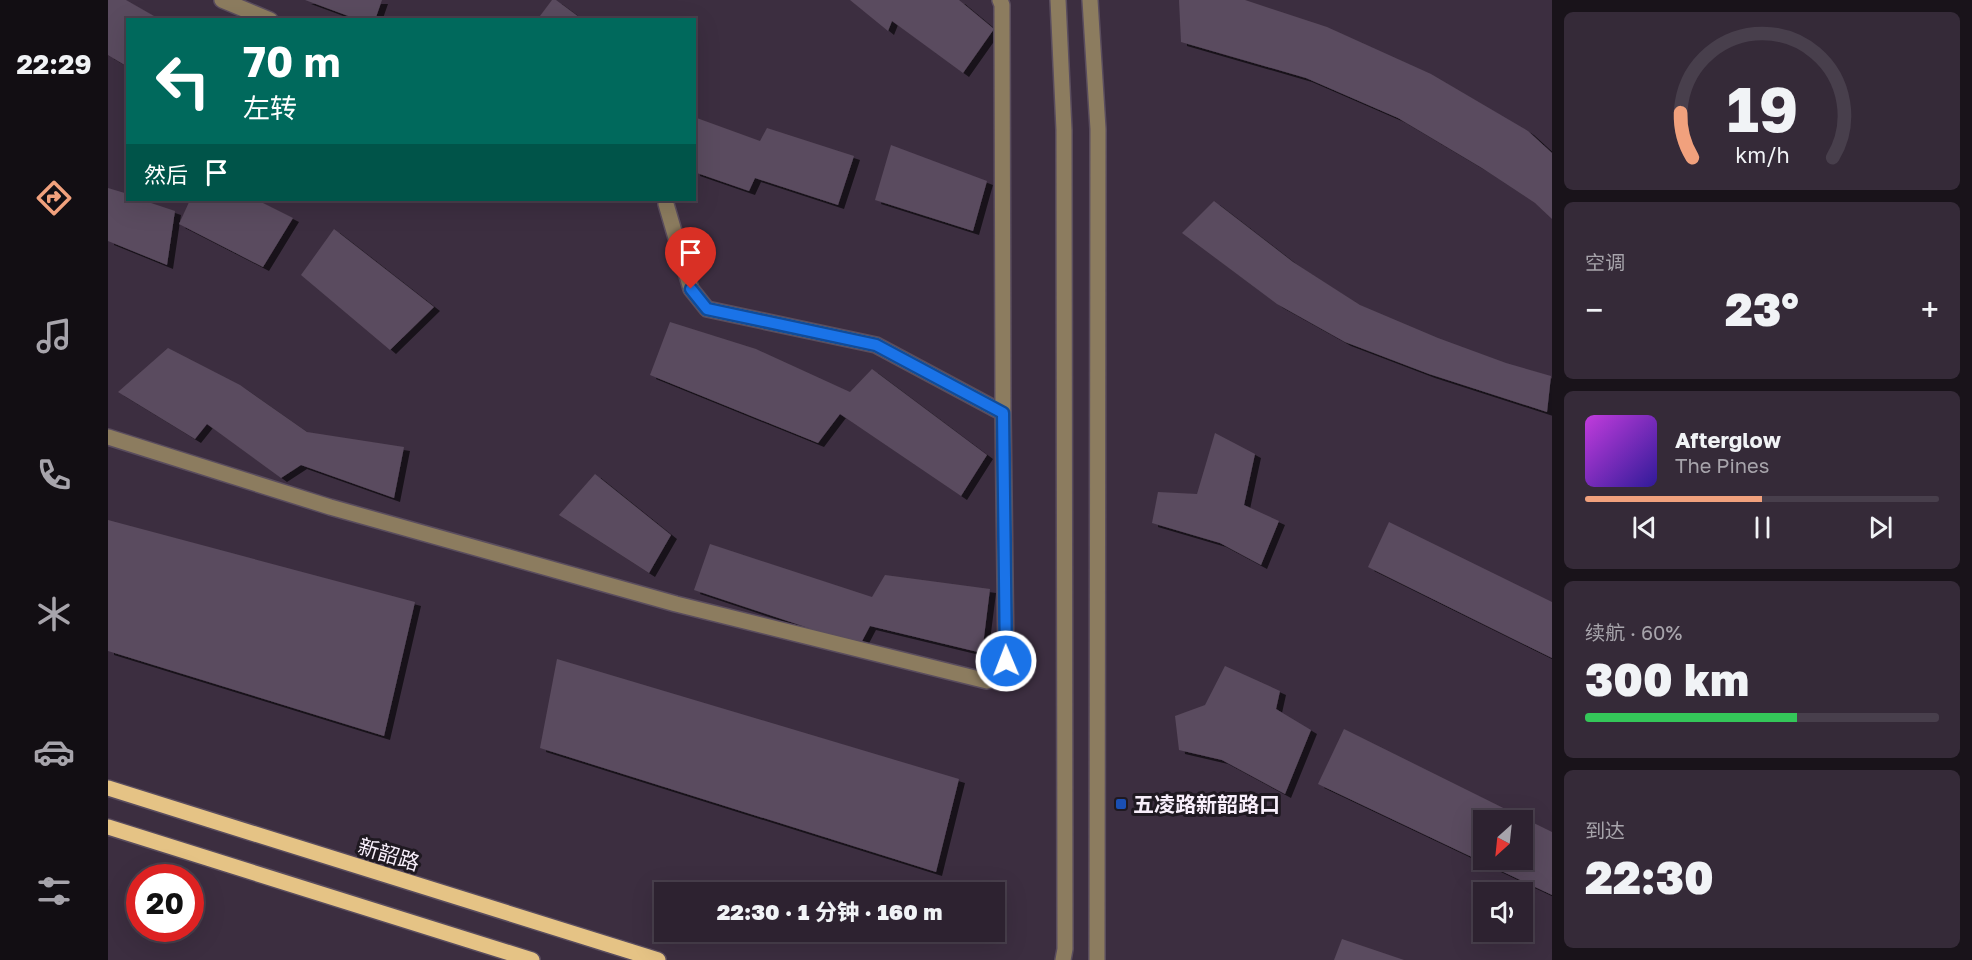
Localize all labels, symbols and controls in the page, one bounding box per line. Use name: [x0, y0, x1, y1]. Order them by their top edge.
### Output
text: 70 m: [243, 36, 340, 86]
icon: left: [144, 42, 222, 120]
text: 22:29: [16, 48, 92, 80]
text: 19: [1726, 71, 1798, 146]
text: 左转: [243, 92, 297, 124]
text: km/h: [1735, 142, 1789, 168]
icon: arrive: [200, 156, 233, 189]
text: 然后: [144, 161, 188, 188]
icon: directions: [33, 177, 75, 219]
pin: [665, 227, 716, 289]
icon: arrive: [674, 236, 707, 269]
text: 空调: [1585, 250, 1625, 274]
text: 23°: [1725, 282, 1799, 336]
text: −: [1585, 290, 1603, 329]
text: +: [1921, 290, 1939, 329]
icon: music: [33, 315, 75, 357]
text: Afterglow: [1675, 426, 1781, 453]
text: The Pines: [1675, 453, 1769, 477]
icon: phone: [33, 454, 75, 496]
icon: previous: [1628, 511, 1661, 544]
icon: pause: [1746, 511, 1779, 544]
icon: next: [1864, 511, 1897, 544]
icon: climate: [33, 593, 75, 635]
text: 续航 · 60%: [1585, 620, 1682, 644]
position arrow: [974, 629, 1038, 693]
text: 300 km: [1585, 652, 1749, 706]
icon: car: [33, 731, 75, 773]
place label: 五凌路新韶路口: [1133, 791, 1280, 817]
marker: 五凌路新韶路口: [1114, 797, 1128, 811]
north arrow: [1473, 810, 1533, 870]
map controls: [1473, 810, 1533, 942]
text: 到达: [1585, 818, 1625, 842]
street label: 新韶路: [355, 832, 423, 876]
text: 22:30: [1585, 850, 1714, 904]
speed limit sign: 20: [126, 864, 204, 942]
icon: filters: [33, 870, 75, 912]
button: sound: [1473, 882, 1533, 942]
text: 22:30 · 1 分钟 · 160 m: [717, 898, 942, 925]

